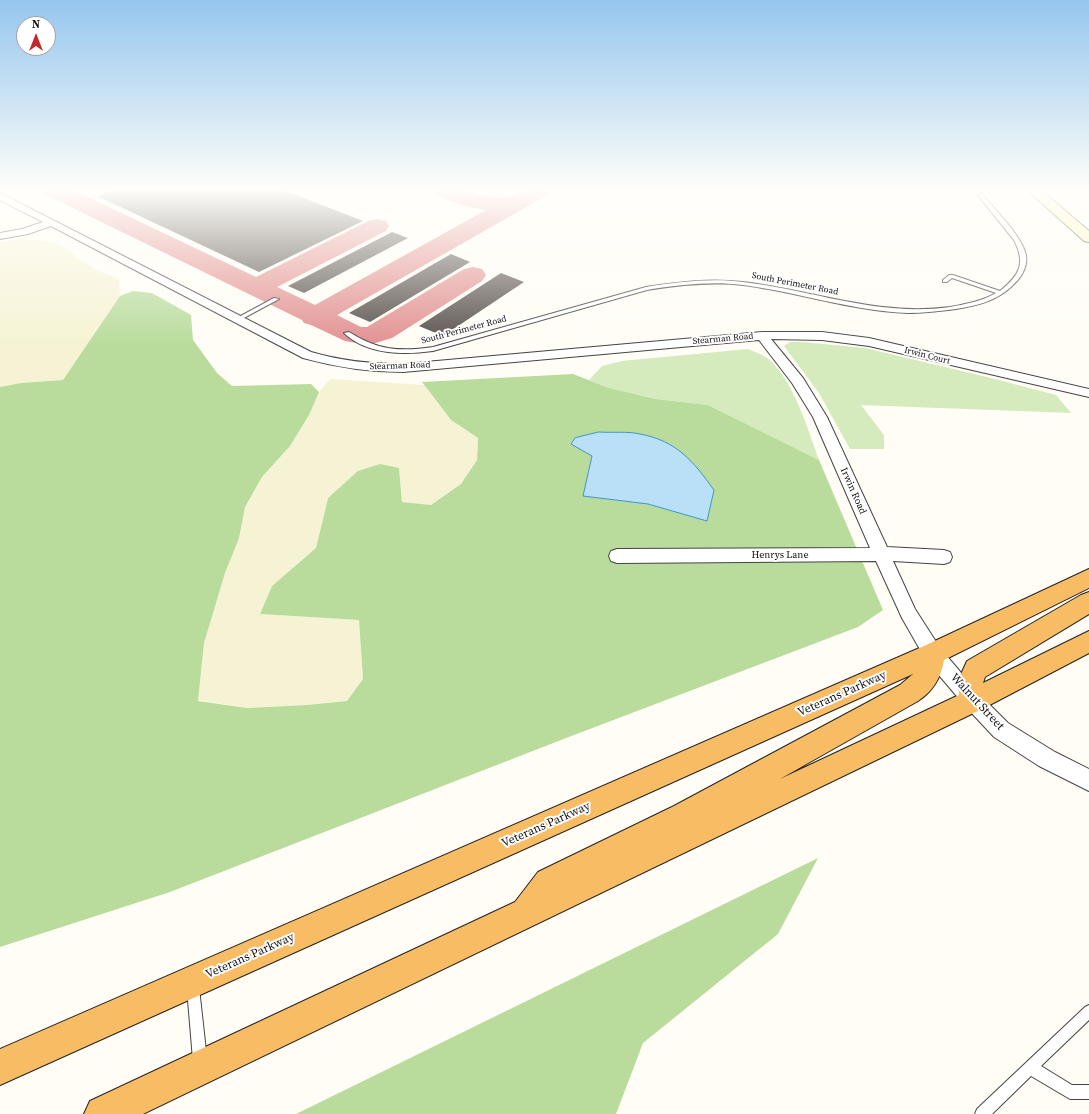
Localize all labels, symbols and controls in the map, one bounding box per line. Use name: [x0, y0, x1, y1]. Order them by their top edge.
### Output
north arrow: [16, 16, 56, 56]
text: N: [32, 17, 40, 32]
street label: South Perimeter Road: [751, 270, 839, 298]
street label: South Perimeter Road: [420, 313, 508, 347]
street label: Stearman Road: [692, 331, 754, 347]
street label: Irwin Court: [903, 345, 951, 367]
street label: Stearman Road: [369, 360, 431, 372]
street label: Irwin Road: [837, 466, 869, 516]
street label: Henrys Lane: [751, 549, 809, 561]
street label: Veterans Parkway: [796, 668, 888, 720]
street label: Walnut Street: [947, 671, 1007, 733]
street label: Veterans Parkway: [500, 799, 592, 851]
street label: Veterans Parkway: [204, 930, 296, 982]

